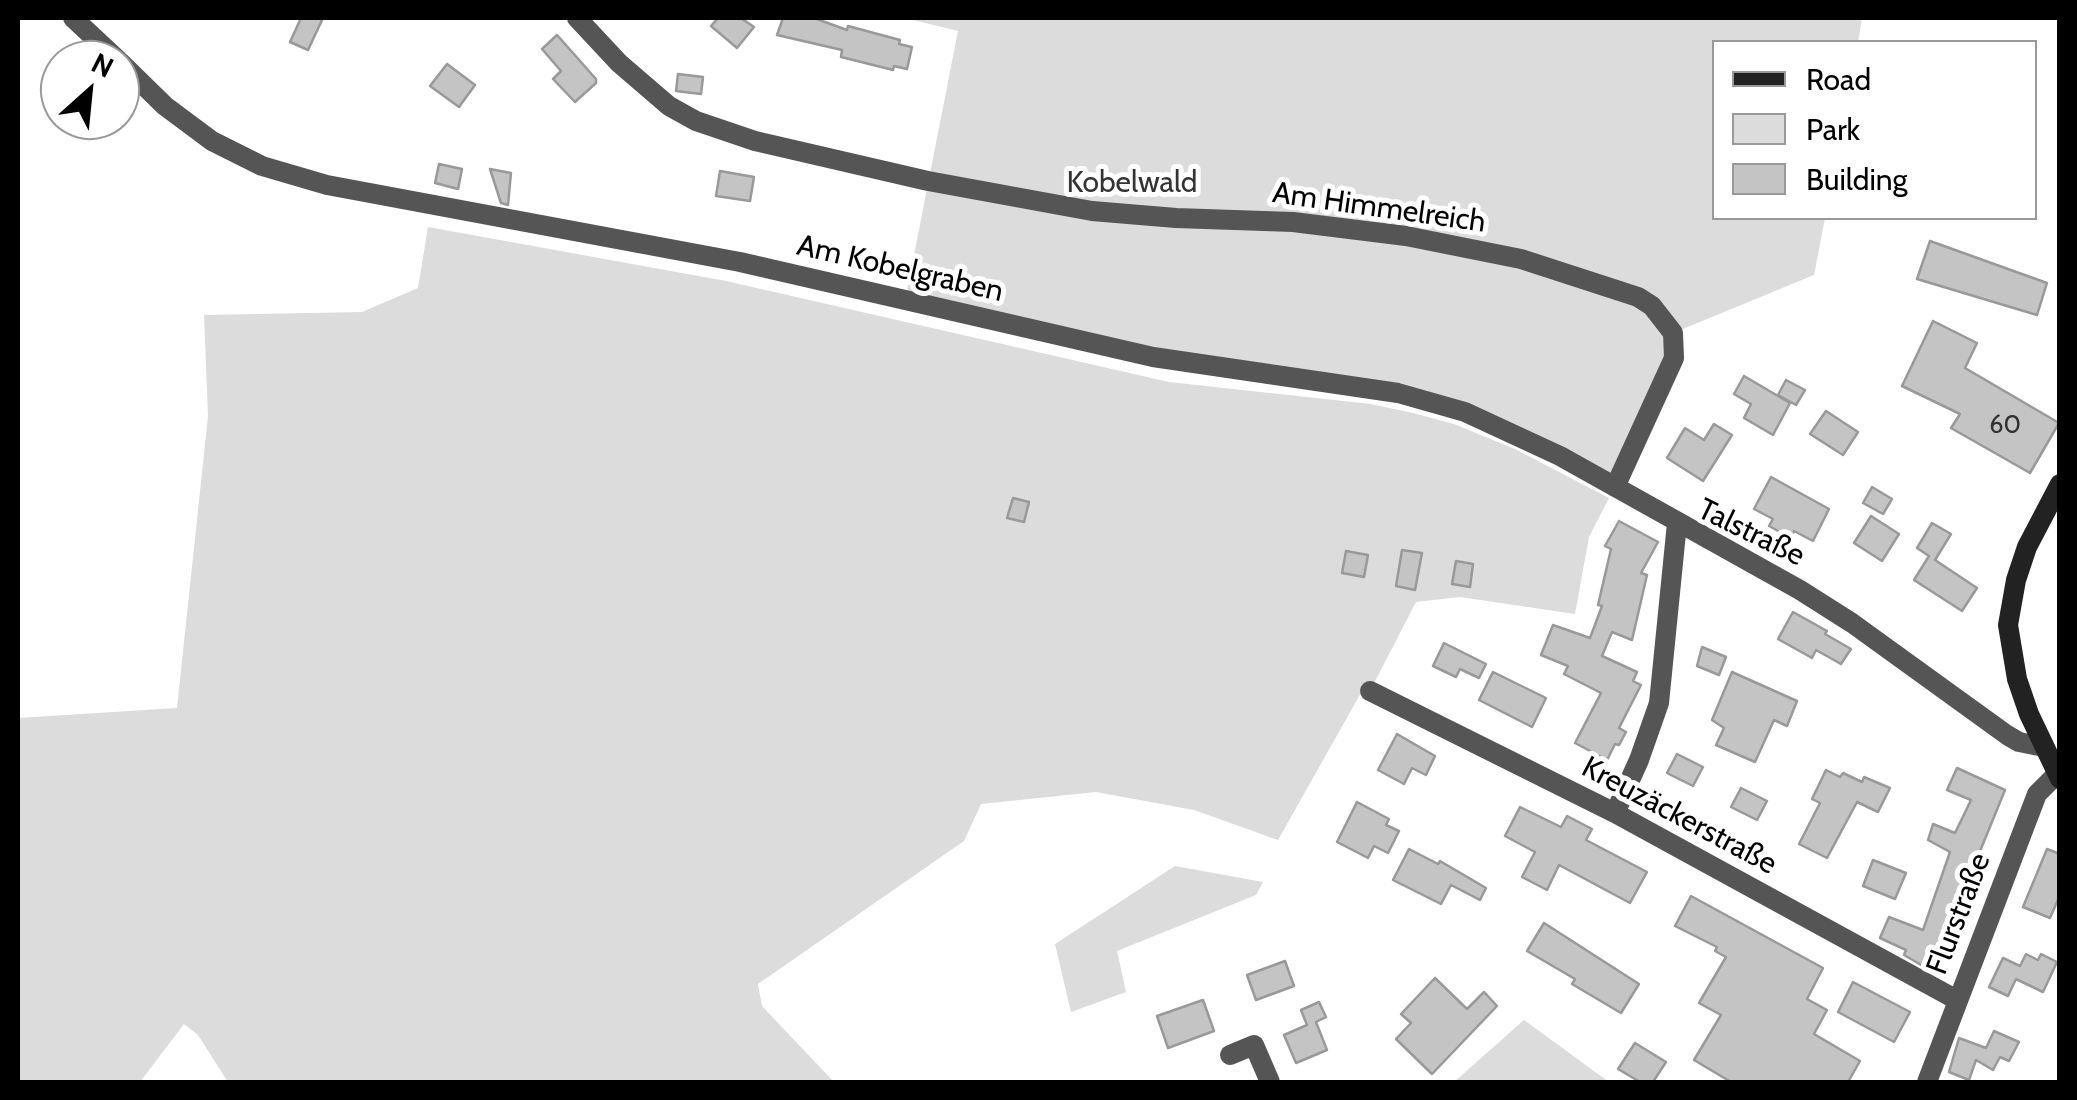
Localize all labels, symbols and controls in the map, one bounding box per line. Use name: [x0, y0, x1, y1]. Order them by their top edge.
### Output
north arrow: [40, 40, 140, 140]
legend: [1712, 40, 2037, 220]
text: N: [86, 45, 119, 85]
text: Road: [1806, 61, 1871, 98]
text: Park: [1806, 111, 1860, 148]
text: Building: [1806, 161, 1908, 198]
park label: Kobelwald: [1066, 165, 1198, 201]
street label: Am Himmelreich: [1270, 175, 1488, 241]
street label: Am Kobelgraben: [793, 228, 1007, 310]
house number: 60: [1989, 411, 2021, 441]
street label: Talstraße: [1692, 492, 1810, 574]
street label: Kreuzäckerstraße: [1575, 749, 1783, 883]
street label: Flurstraße: [1919, 848, 1999, 980]

